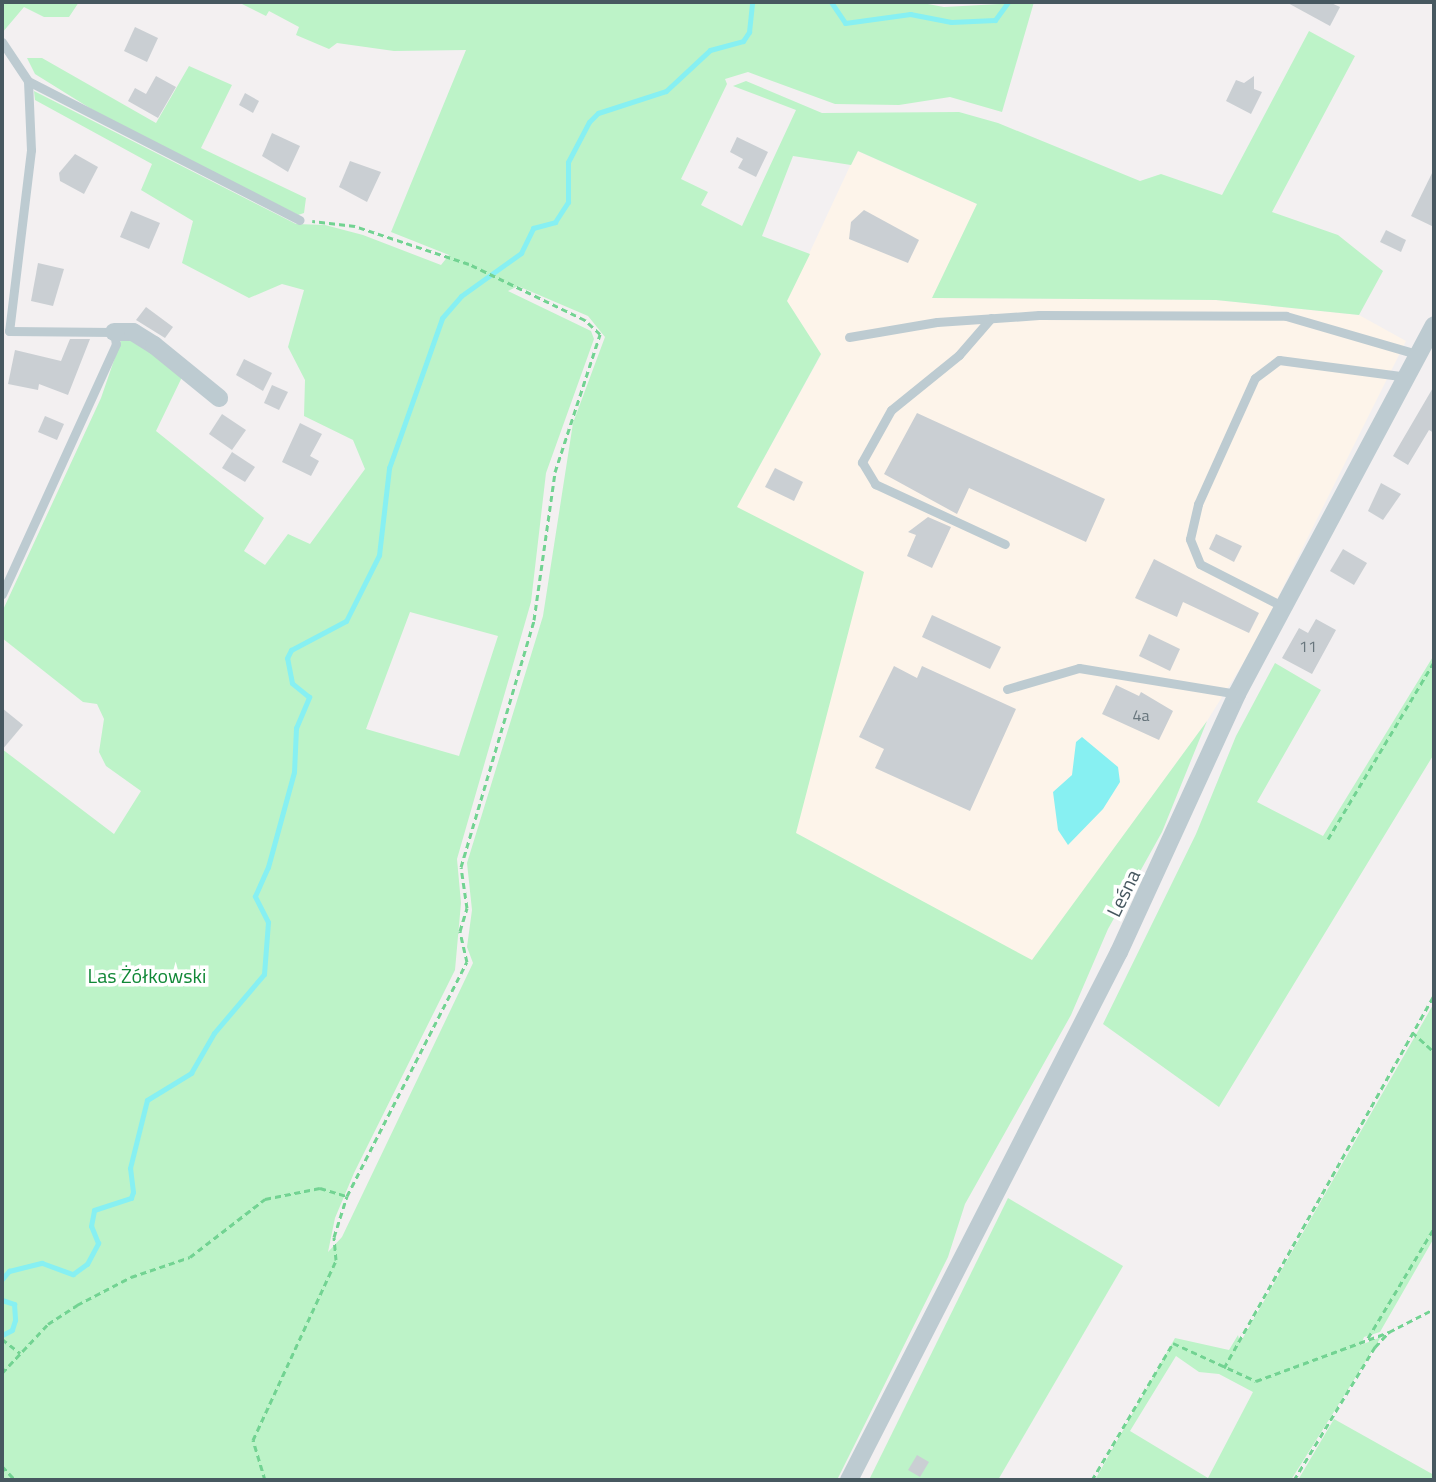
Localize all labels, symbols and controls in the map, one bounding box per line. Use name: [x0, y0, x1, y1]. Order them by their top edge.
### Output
house number: 11: [1299, 636, 1317, 656]
house number: 4a: [1133, 705, 1149, 725]
street label: Leśna: [1101, 865, 1145, 921]
park label: Las Żółkowski: [88, 963, 206, 987]

